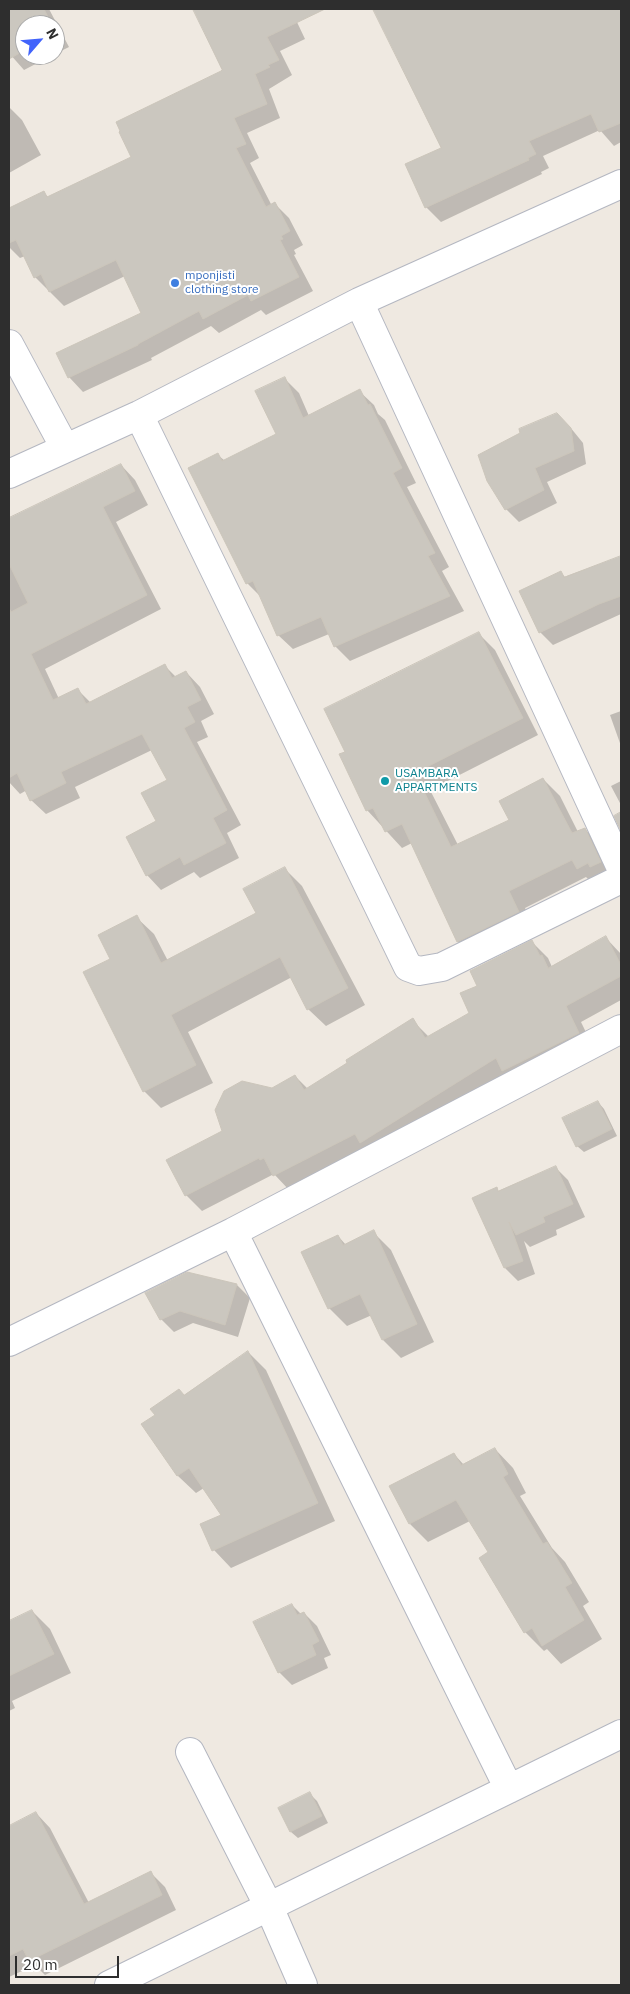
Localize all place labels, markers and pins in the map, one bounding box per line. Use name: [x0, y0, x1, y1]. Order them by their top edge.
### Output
place label: mponjisti clothing store: [185, 269, 259, 297]
marker: mponjisti clothing store: [169, 277, 181, 289]
place label: USAMBARA APPARTMENTS: [395, 767, 478, 795]
marker: USAMBARA APPARTMENTS: [379, 775, 391, 787]

